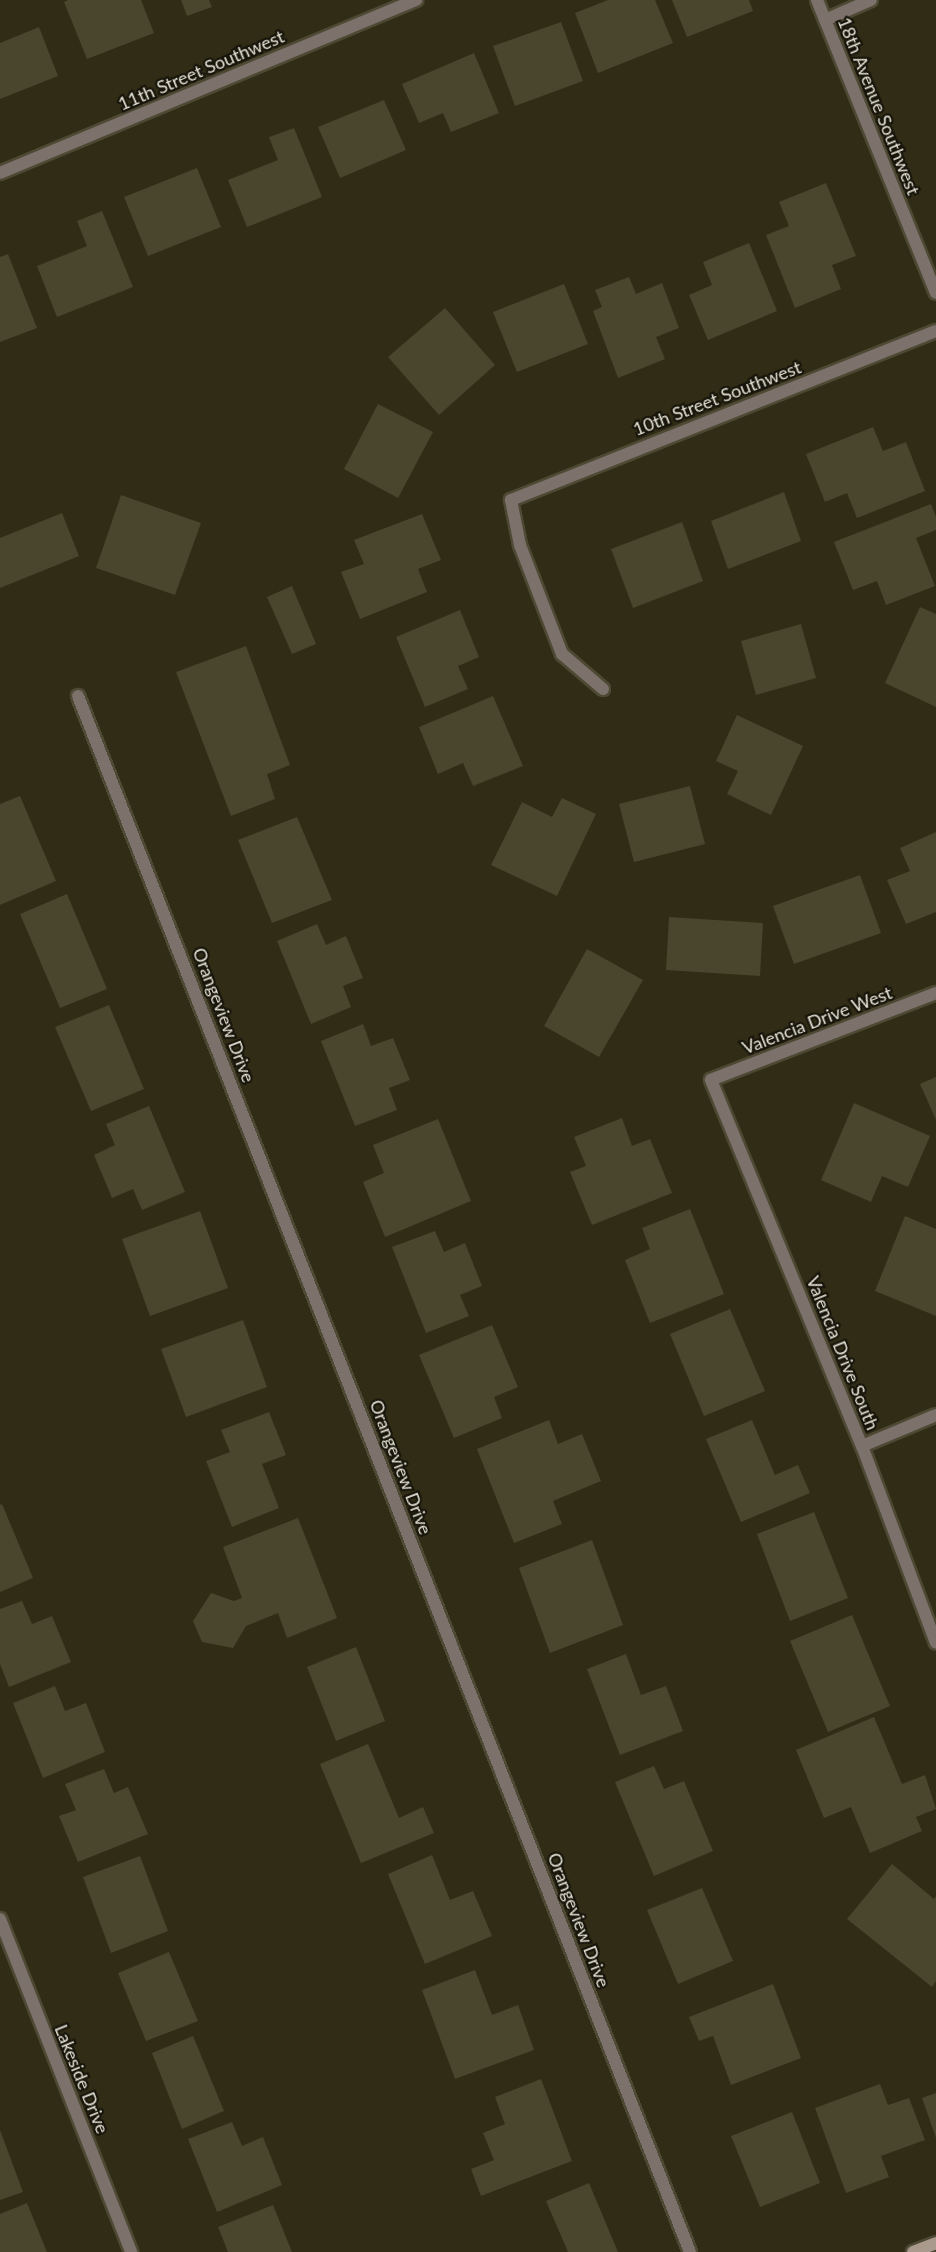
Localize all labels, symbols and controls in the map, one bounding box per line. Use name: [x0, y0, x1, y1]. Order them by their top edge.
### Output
street label: 18th Avenue Southwest: [833, 14, 925, 198]
street label: 11th Street Southwest: [115, 25, 287, 115]
street label: 10th Street Southwest: [630, 356, 804, 440]
street label: Orangeview Drive: [188, 944, 260, 1086]
street label: Valencia Drive West: [739, 981, 895, 1059]
street label: Valencia Drive South: [802, 1273, 884, 1433]
street label: Orangeview Drive: [365, 1396, 437, 1538]
street label: Orangeview Drive: [543, 1849, 615, 1991]
street label: Lakeside Drive: [50, 2021, 114, 2137]

